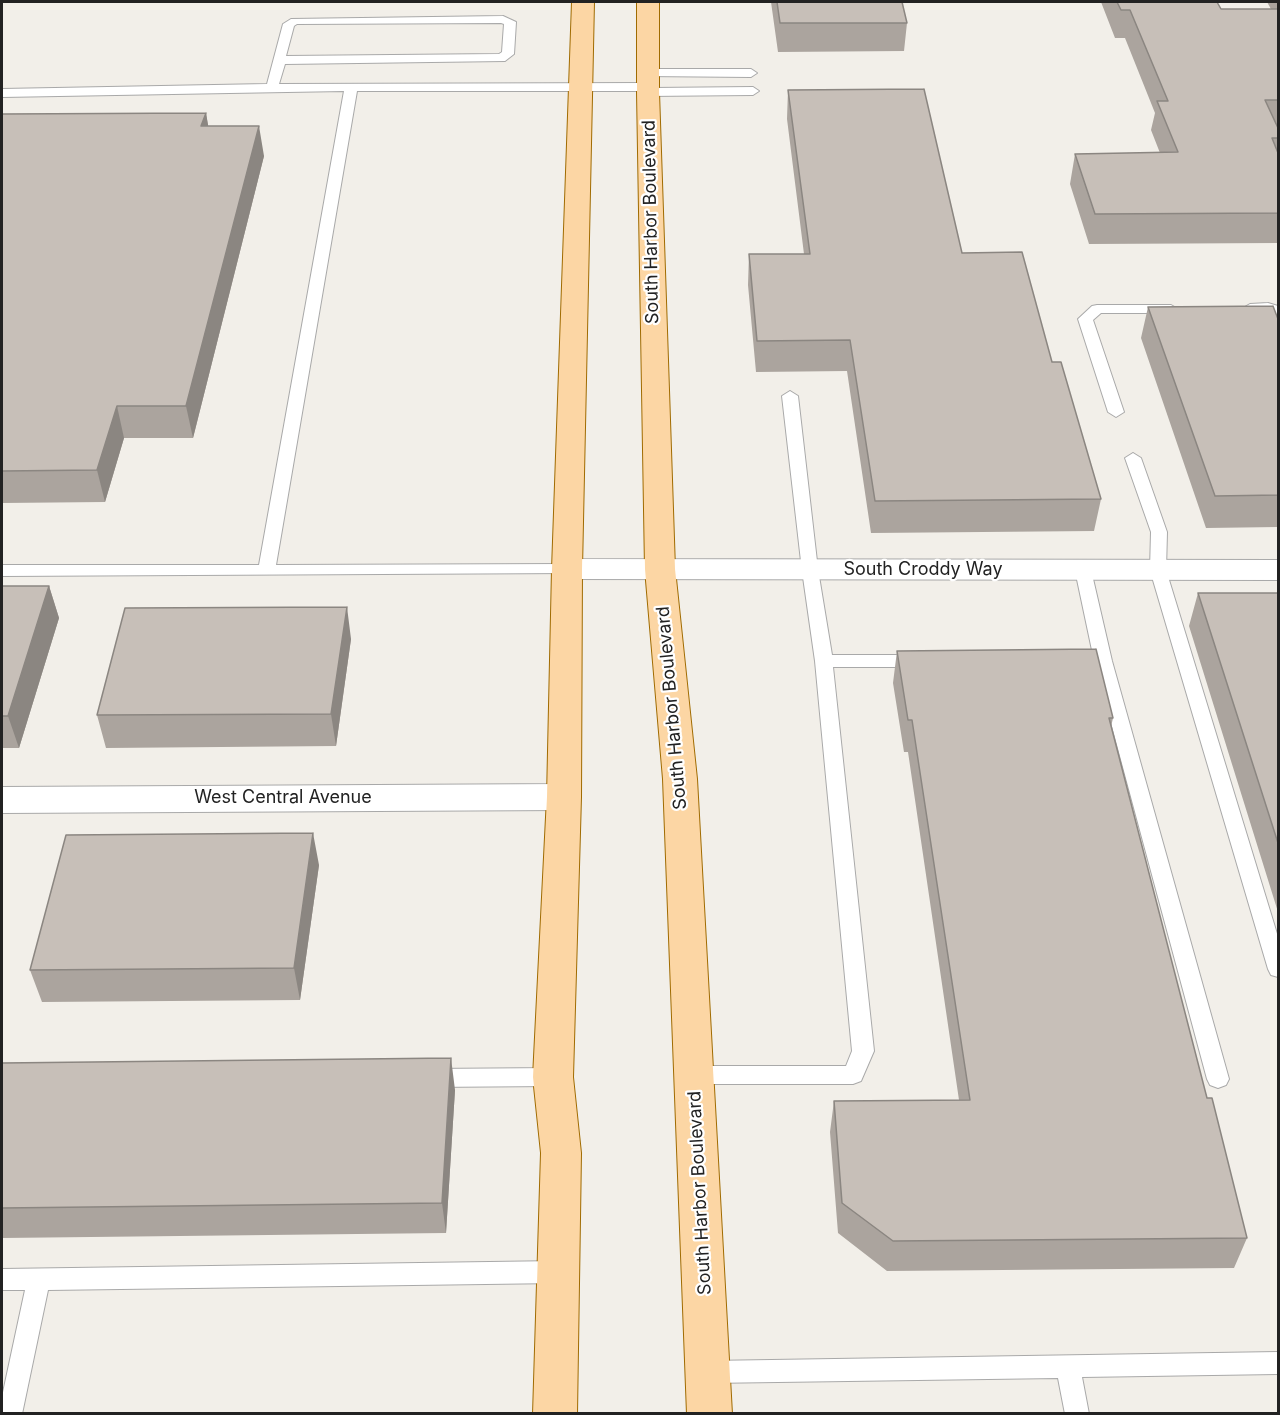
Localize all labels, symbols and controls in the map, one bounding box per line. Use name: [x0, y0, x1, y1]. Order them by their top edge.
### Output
street label: South Harbor Boulevard: [638, 120, 664, 324]
street label: South Croddy Way: [843, 559, 1003, 581]
street label: South Harbor Boulevard: [652, 605, 692, 811]
street label: West Central Avenue: [194, 787, 372, 809]
street label: South Harbor Boulevard: [684, 1091, 716, 1295]

